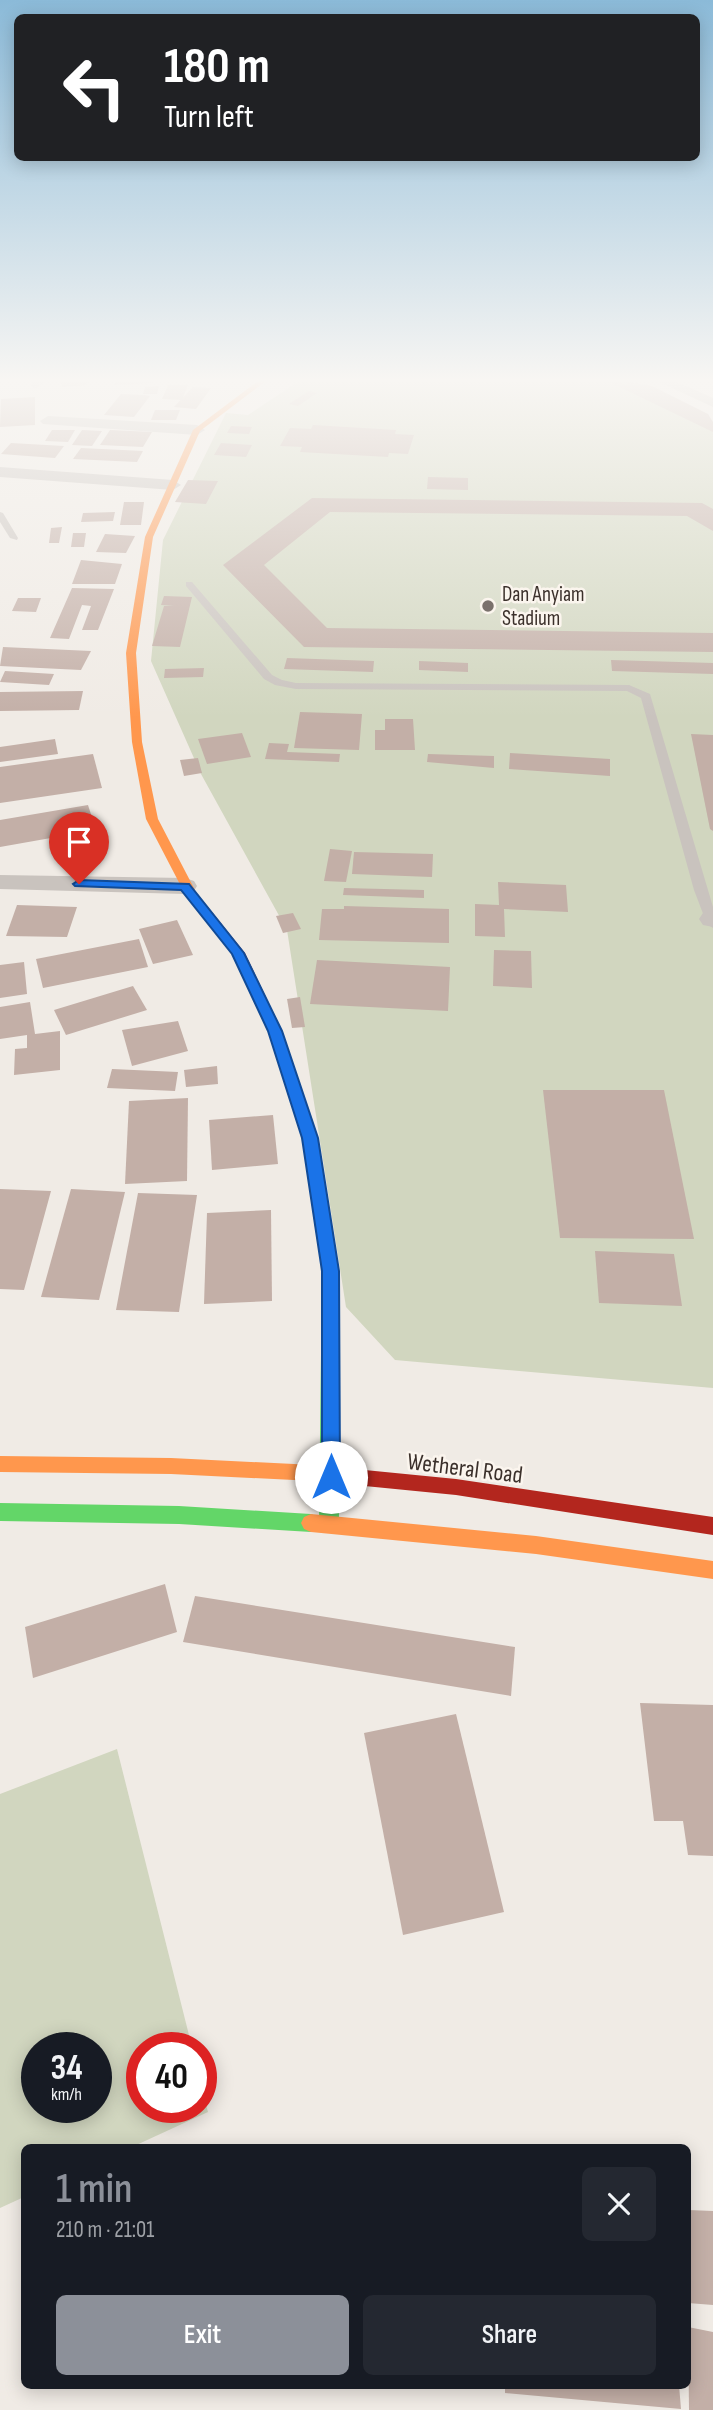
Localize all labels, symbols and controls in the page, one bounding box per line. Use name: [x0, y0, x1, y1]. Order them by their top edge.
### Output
text: 180 m: [164, 38, 270, 97]
icon: left: [49, 42, 140, 133]
text: Turn left: [164, 98, 254, 137]
place label: Dan Anyiam Stadium: [502, 582, 585, 631]
marker: Dan Anyiam Stadium: [480, 598, 496, 614]
pin: [49, 812, 109, 884]
icon: arrive: [60, 823, 98, 861]
position arrow: [294, 1440, 368, 1514]
street label: Wetheral Road: [406, 1447, 524, 1490]
speed limit sign: 40: [126, 2032, 217, 2123]
text: 34: [51, 2047, 83, 2090]
text: km/h: [51, 2084, 82, 2105]
text: 1 min: [56, 2164, 132, 2215]
button: close: [582, 2167, 656, 2241]
text: 210 m · 21:01: [56, 2216, 154, 2244]
button: Exit: [56, 2295, 349, 2375]
button: Share: [363, 2295, 656, 2375]

